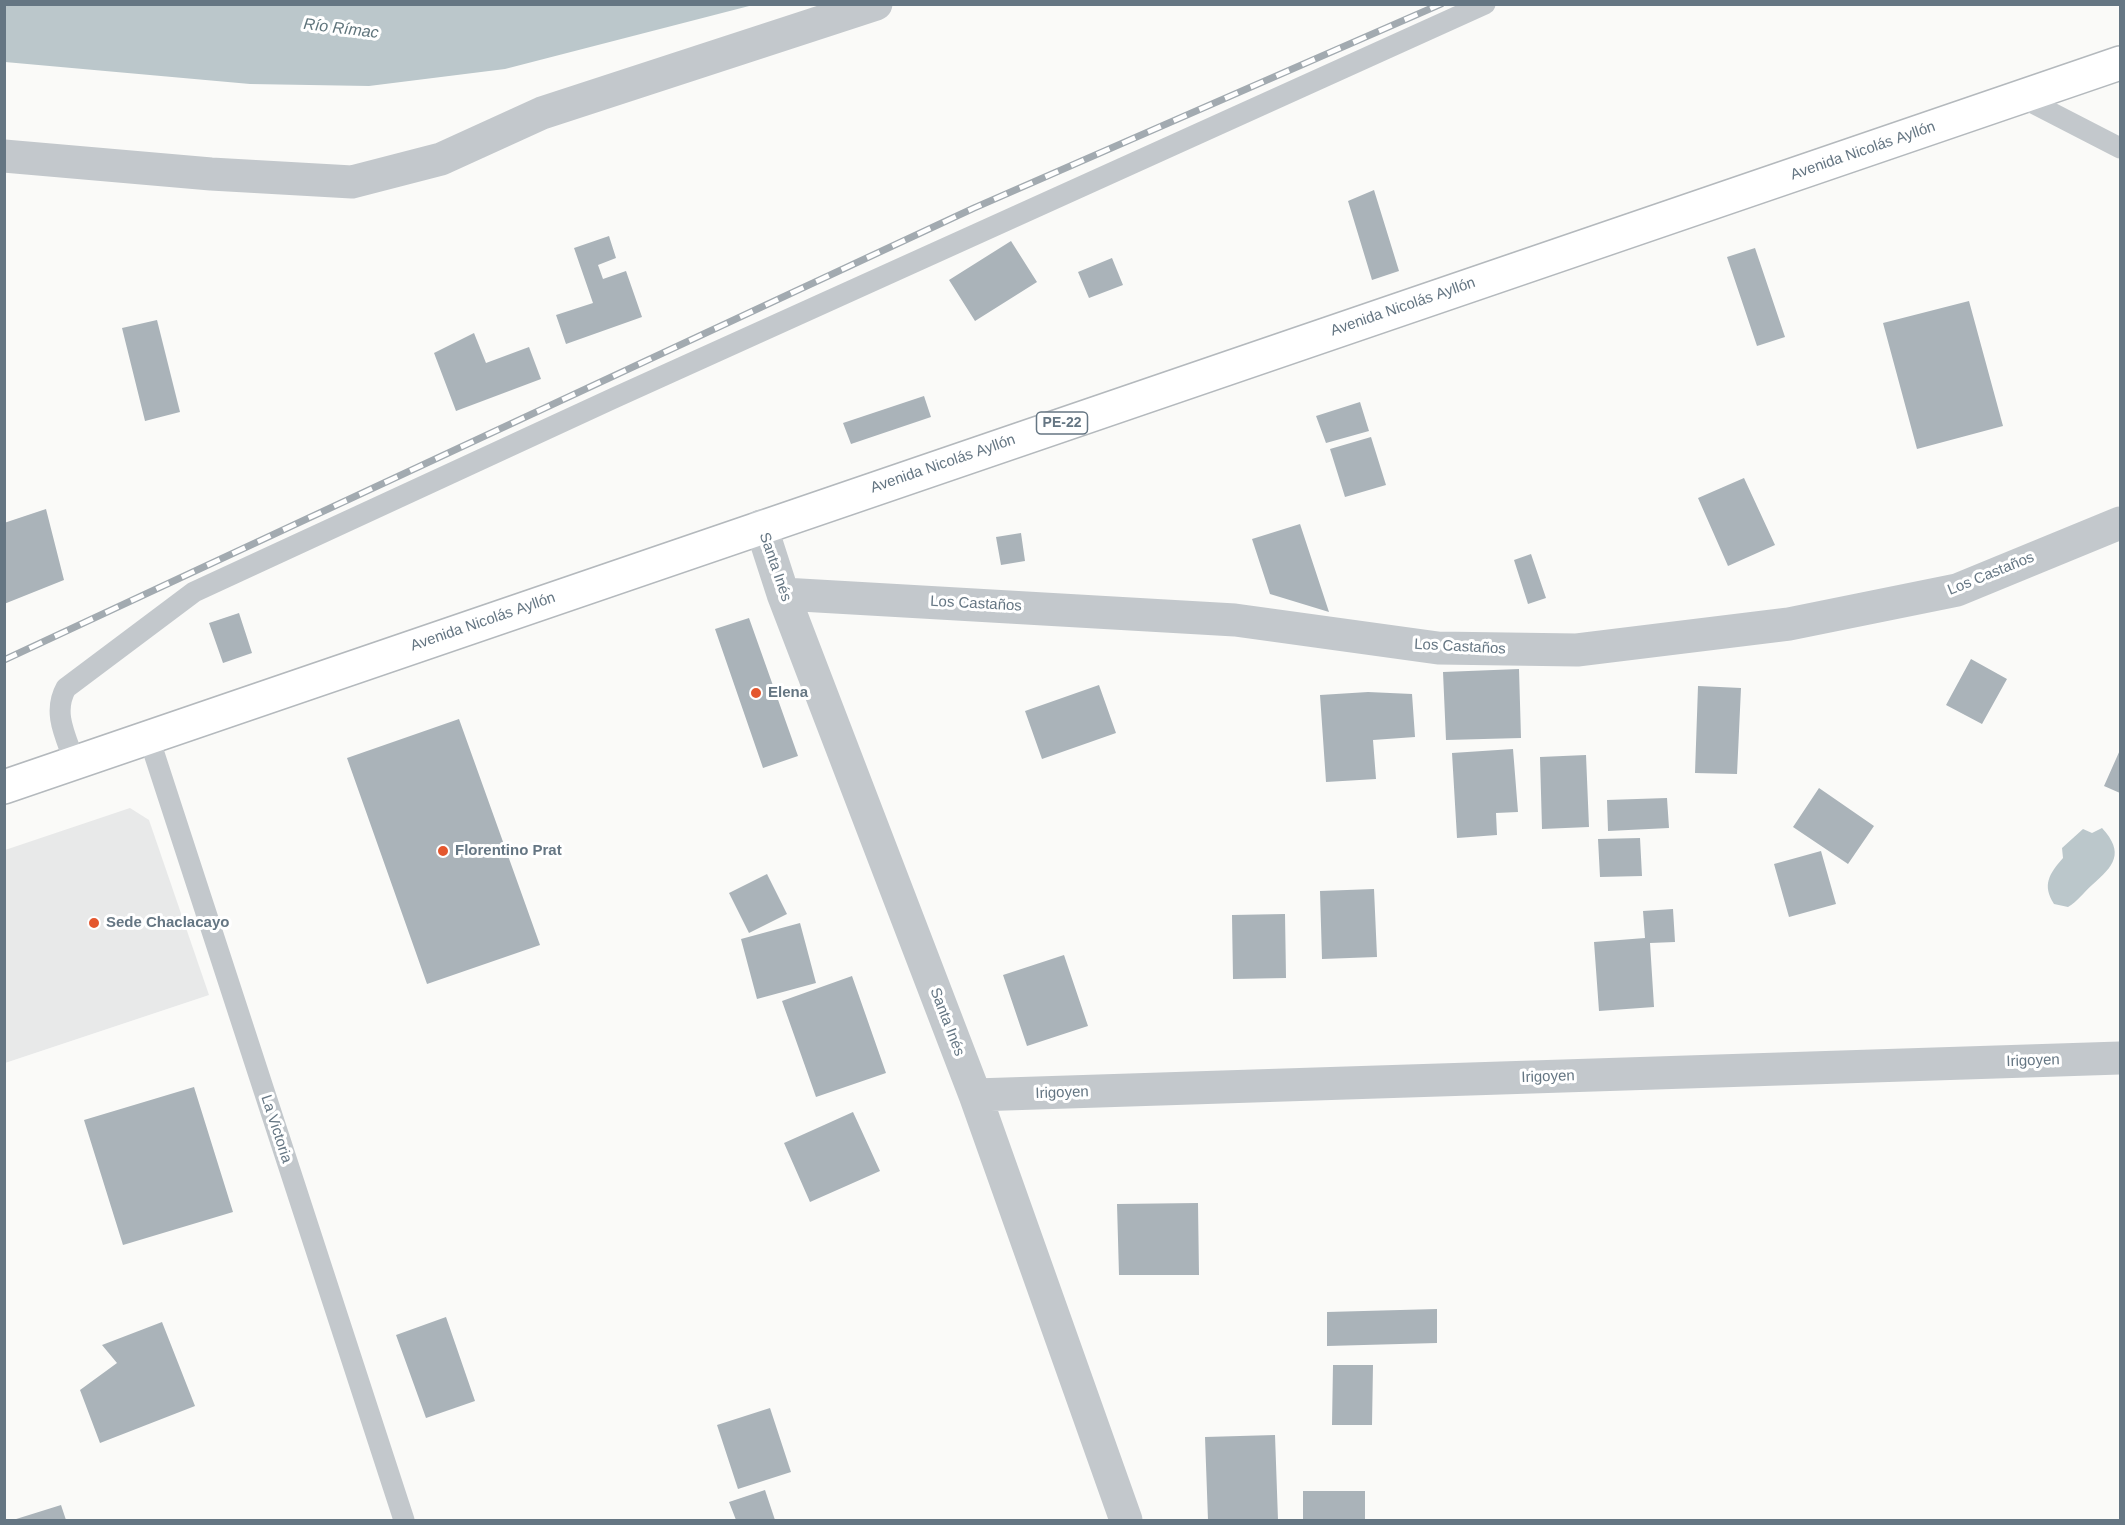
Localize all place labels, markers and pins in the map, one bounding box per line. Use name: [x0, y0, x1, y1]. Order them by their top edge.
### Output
place label: Elena: [768, 684, 808, 702]
marker: Elena: [749, 686, 763, 700]
place label: Florentino Prat: [455, 842, 562, 860]
marker: Florentino Prat: [436, 844, 450, 858]
place label: Sede Chaclacayo: [106, 914, 229, 932]
marker: Sede Chaclacayo: [87, 916, 101, 930]

